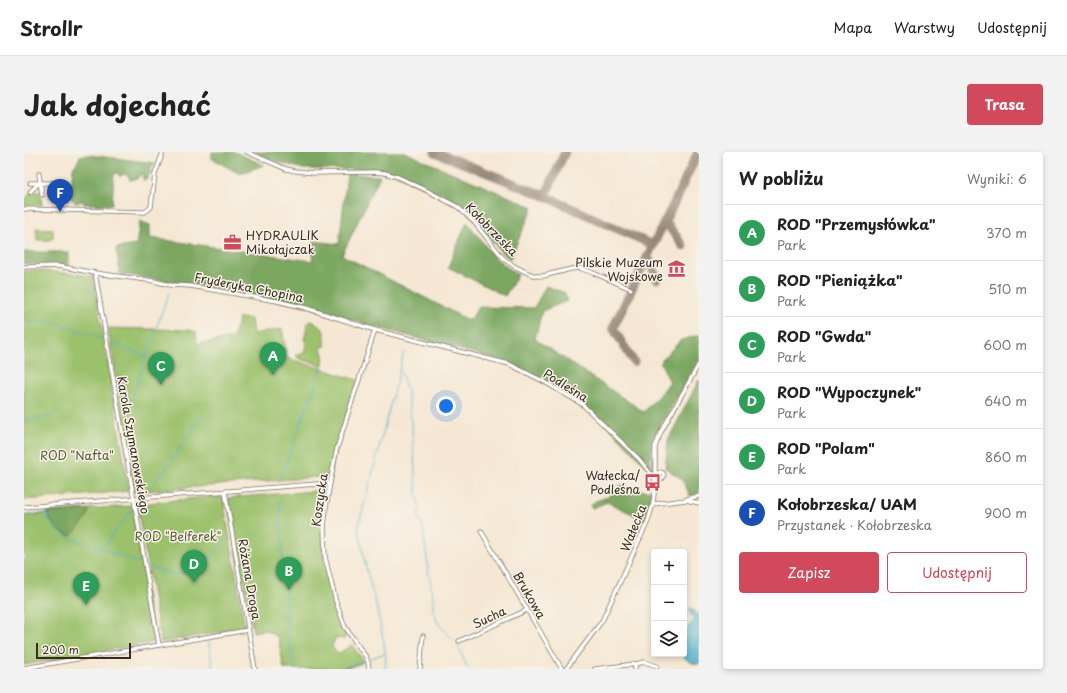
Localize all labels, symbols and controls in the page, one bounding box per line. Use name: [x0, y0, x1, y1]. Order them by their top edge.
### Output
text: Strollr: [20, 14, 83, 42]
text: Mapa: [834, 17, 872, 38]
text: Warstwy: [894, 17, 955, 38]
text: Udostępnij: [977, 17, 1047, 38]
text: Jak dojechać: [24, 83, 211, 126]
button: Trasa: [967, 84, 1043, 125]
text: W pobliżu: [739, 165, 824, 191]
text: Wyniki: 6: [967, 169, 1027, 188]
pin: F: [47, 179, 73, 212]
street label: Kołobrzeska: [462, 198, 523, 260]
text: ROD "Przemysłówka": [777, 212, 936, 235]
text: A: [747, 223, 757, 242]
text: 370 m: [986, 223, 1027, 242]
place label: HYDRAULIK Mikołajczak: [246, 226, 319, 258]
office icon: HYDRAULIK Mikołajczak: [223, 232, 243, 252]
text: Park: [777, 235, 806, 254]
place label: Pilskie Muzeum Wojskowe: [575, 253, 663, 285]
museum icon: Pilskie Muzeum Wojskowe: [666, 259, 686, 279]
street label: Fryderyka Chopina: [193, 268, 305, 306]
text: ROD "Pieniążka": [777, 268, 903, 291]
text: B: [748, 279, 756, 298]
text: 510 m: [988, 279, 1027, 298]
text: Park: [777, 291, 806, 310]
text: ROD "Gwda": [777, 324, 871, 347]
text: C: [747, 335, 757, 354]
text: 600 m: [983, 335, 1027, 354]
pin: A: [260, 342, 286, 375]
text: Park: [777, 347, 806, 366]
pin: C: [148, 352, 174, 385]
street label: Podleśna: [540, 364, 592, 406]
street label: Karola Szymanowskiego: [113, 375, 155, 516]
text: ROD "Wypoczynek": [777, 380, 921, 403]
text: D: [747, 391, 757, 410]
text: 640 m: [984, 391, 1027, 410]
your location: [436, 396, 456, 416]
text: Park: [777, 403, 806, 422]
text: ROD "Polam": [777, 436, 875, 459]
park label: ROD "Nafta": [40, 446, 114, 464]
text: E: [748, 447, 756, 466]
text: 860 m: [985, 447, 1027, 466]
text: Park: [777, 459, 806, 478]
place label: Wałecka/ Podleśna: [585, 466, 641, 498]
street label: Koszycka: [306, 472, 332, 528]
bus stop icon: Wałecka/ Podleśna: [643, 472, 663, 492]
text: Kołobrzeska/ UAM: [777, 492, 917, 515]
street label: Wałecka: [615, 501, 651, 554]
text: F: [748, 503, 756, 522]
text: 900 m: [984, 503, 1027, 522]
text: Przystanek · Kołobrzeska: [777, 515, 932, 534]
park label: ROD "Belferek": [134, 527, 222, 545]
street label: Różana Droga: [234, 537, 266, 622]
map controls: [651, 549, 687, 657]
button: +: [651, 549, 687, 585]
pin: D: [181, 550, 207, 583]
button: Zapisz: [739, 552, 879, 593]
button: Udostępnij: [887, 552, 1027, 593]
pin: B: [276, 557, 302, 590]
street label: Brukowa: [509, 568, 551, 622]
pin: E: [73, 572, 99, 605]
button: −: [651, 585, 687, 621]
street label: Sucha: [469, 601, 509, 633]
button: layers: [651, 621, 687, 657]
scale bar: [36, 641, 131, 660]
text: 200 m: [42, 641, 79, 658]

